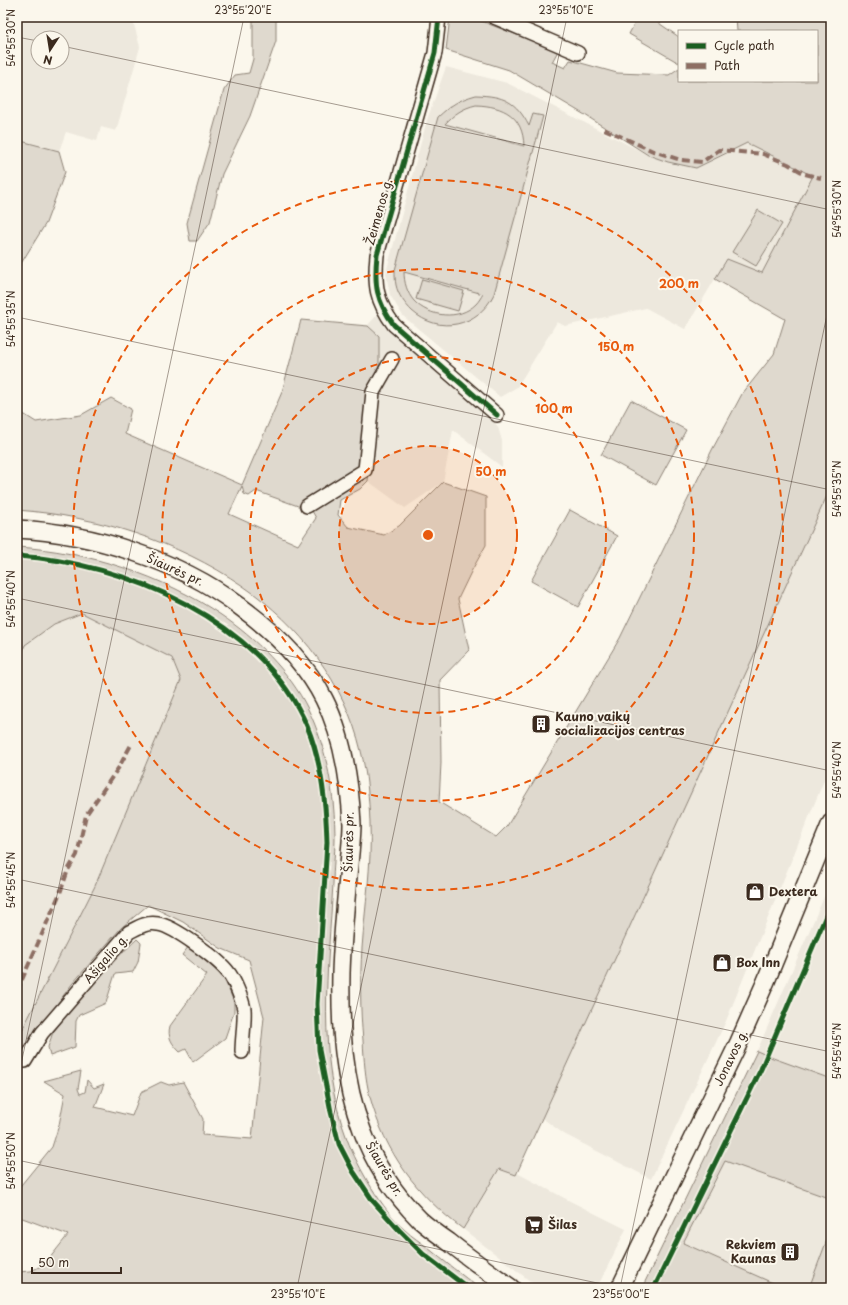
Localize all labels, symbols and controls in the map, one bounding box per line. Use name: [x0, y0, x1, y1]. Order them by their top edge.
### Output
text: 23°55'20"E: [214, 2, 272, 17]
text: 23°55'10"E: [539, 2, 593, 17]
text: 54°55'30"N: [3, 9, 18, 67]
north arrow: [30, 30, 70, 70]
legend: [678, 30, 818, 82]
text: Cycle path: [714, 36, 775, 54]
text: N: [42, 51, 54, 69]
text: Path: [714, 56, 740, 74]
street label: Žeimenos g.: [360, 176, 396, 247]
text: 54°55'30"N: [829, 180, 844, 238]
text: 200 m: [659, 274, 699, 292]
text: 54°55'35"N: [3, 290, 18, 347]
text: 150 m: [598, 337, 634, 355]
text: 100 m: [535, 399, 573, 417]
text: 54°55'35"N: [829, 460, 844, 517]
text: 50 m: [475, 462, 507, 480]
centre of rings: [421, 528, 435, 542]
street label: Šiaurės pr.: [144, 548, 207, 590]
text: 54°55'40"N: [3, 570, 18, 628]
place label: Kauno vaikų socializacijos centras: [555, 707, 685, 739]
building icon: Kauno vaikų socializacijos centras: [530, 713, 552, 735]
text: 54°55'40"N: [829, 741, 844, 799]
street label: Šiaurės pr.: [338, 811, 358, 873]
text: 54°55'45"N: [3, 851, 18, 908]
shop icon: Dextera: [744, 881, 766, 903]
place label: Dextera: [769, 882, 818, 900]
street label: Ašigalio g.: [79, 930, 132, 987]
shop icon: Box Inn: [711, 952, 733, 974]
place label: Box Inn: [736, 953, 780, 971]
text: 54°55'45"N: [829, 1022, 844, 1079]
street label: Jonavos g.: [709, 1026, 751, 1089]
text: 54°55'50"N: [3, 1132, 18, 1190]
street label: Šiaurės pr.: [361, 1138, 408, 1199]
supermarket icon: Šilas: [523, 1214, 545, 1236]
place label: Šilas: [548, 1215, 577, 1233]
place label: Rekviem Kaunas: [726, 1235, 776, 1267]
building icon: Rekviem Kaunas: [779, 1241, 801, 1263]
scale bar: [32, 1249, 121, 1275]
text: 50 m: [38, 1253, 69, 1271]
text: 23°55'10"E: [271, 1286, 325, 1301]
text: 23°55'00"E: [592, 1286, 650, 1301]

